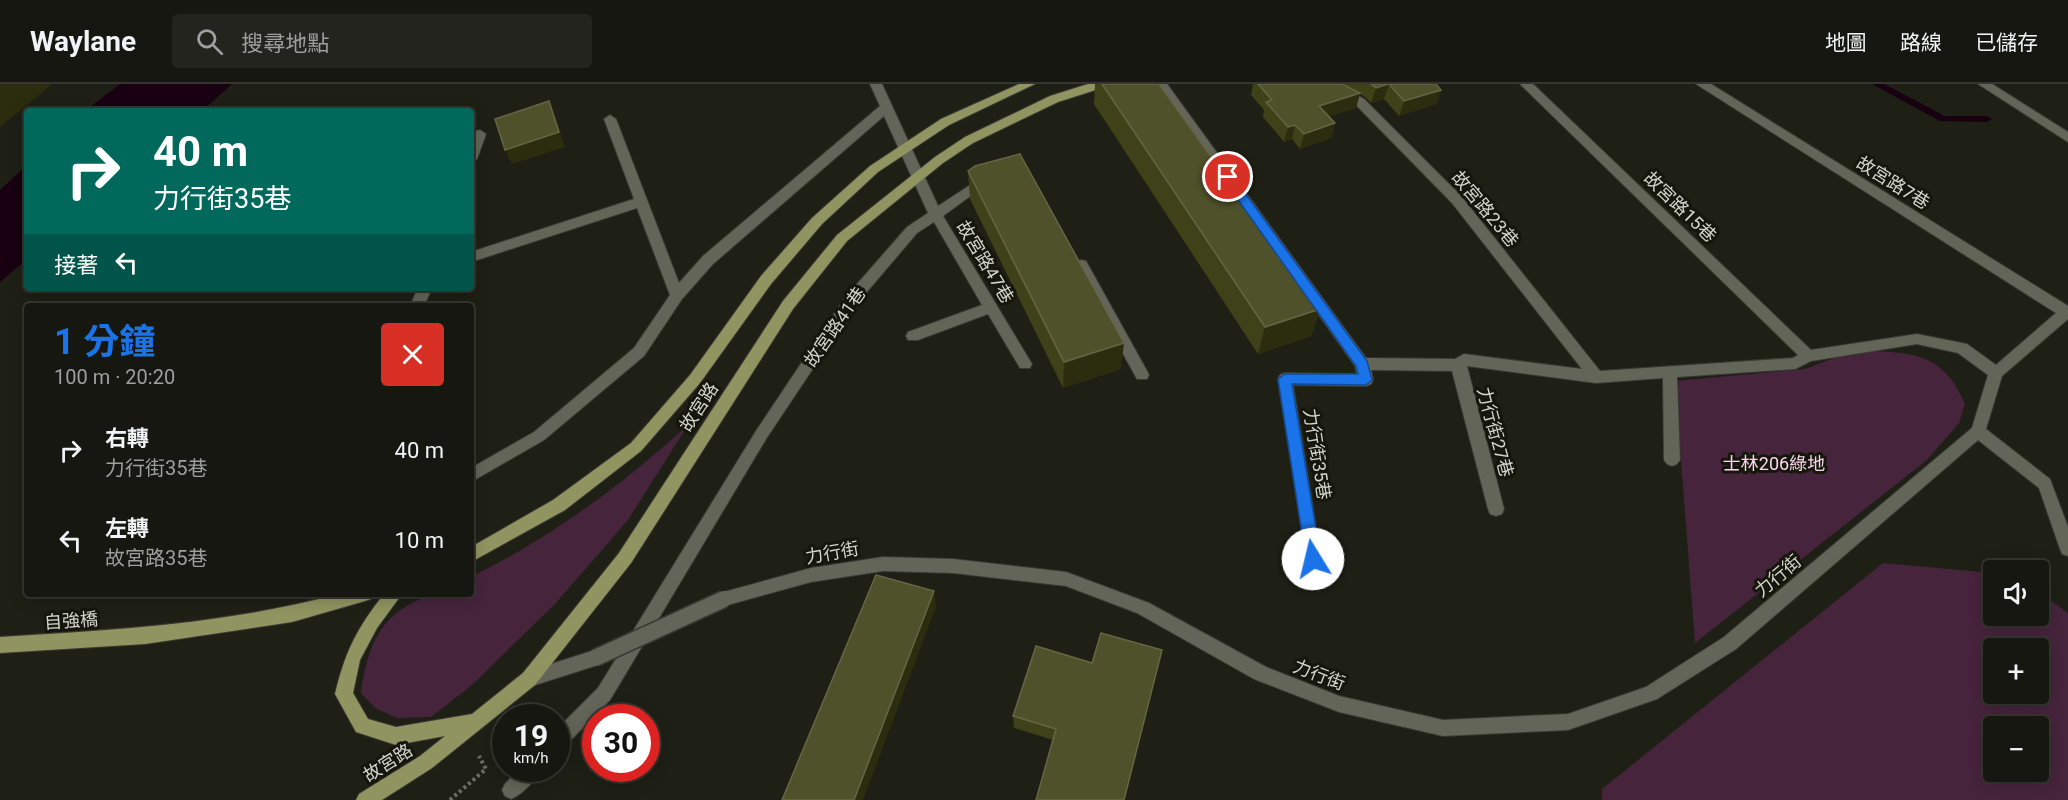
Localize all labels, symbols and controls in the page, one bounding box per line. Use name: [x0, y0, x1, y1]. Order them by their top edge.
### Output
search box: [172, 14, 592, 68]
text: Waylane: [30, 25, 136, 58]
icon: search: [193, 25, 226, 58]
text: 搜尋地點: [241, 31, 329, 56]
text: 地圖: [1825, 31, 1867, 55]
text: 路線: [1900, 31, 1942, 55]
text: 已儲存: [1975, 31, 2038, 55]
text: 40 m: [153, 127, 248, 176]
icon: right: [54, 132, 132, 210]
pin: [1202, 151, 1253, 202]
street label: 故宮路7巷: [1853, 152, 1934, 213]
icon: arrive: [1211, 160, 1244, 193]
street label: 故宮路23巷: [1448, 167, 1523, 251]
street label: 故宮路15巷: [1640, 167, 1721, 246]
text: 力行街35巷: [153, 183, 291, 215]
street label: 故宮路47巷: [953, 217, 1018, 307]
icon: left: [110, 246, 143, 279]
text: 接著: [54, 253, 98, 278]
street label: 故宮路41巷: [800, 283, 870, 371]
text: 1 分鐘: [54, 321, 156, 363]
button: close: [381, 323, 444, 386]
text: 100 m · 20:20: [54, 365, 175, 389]
street label: 故宮路: [675, 378, 722, 435]
street label: 力行街27巷: [1473, 385, 1518, 479]
street label: 力行街35巷: [1300, 407, 1335, 501]
text: 右轉: [105, 426, 149, 451]
icon: right: [54, 434, 87, 467]
text: 40 m: [395, 438, 444, 463]
park label: 士林206綠地: [1723, 453, 1825, 474]
text: 力行街35巷: [105, 456, 207, 480]
text: 左轉: [105, 516, 149, 541]
icon: left: [54, 524, 87, 557]
position arrow: [1281, 527, 1345, 591]
text: 10 m: [395, 528, 444, 553]
street label: 力行街: [804, 537, 860, 568]
text: 故宮路35巷: [105, 546, 207, 570]
street label: 力行街: [1750, 550, 1805, 601]
map controls: [1983, 560, 2049, 782]
button: sound: [1983, 560, 2049, 626]
street label: 自強橋: [43, 608, 99, 633]
button: +: [1983, 638, 2049, 704]
street label: 力行街: [1290, 655, 1348, 694]
speed limit sign: 30: [582, 704, 660, 782]
button: −: [1983, 716, 2049, 782]
text: 19: [514, 718, 548, 753]
street label: 故宮路: [359, 739, 416, 786]
text: km/h: [513, 749, 549, 767]

